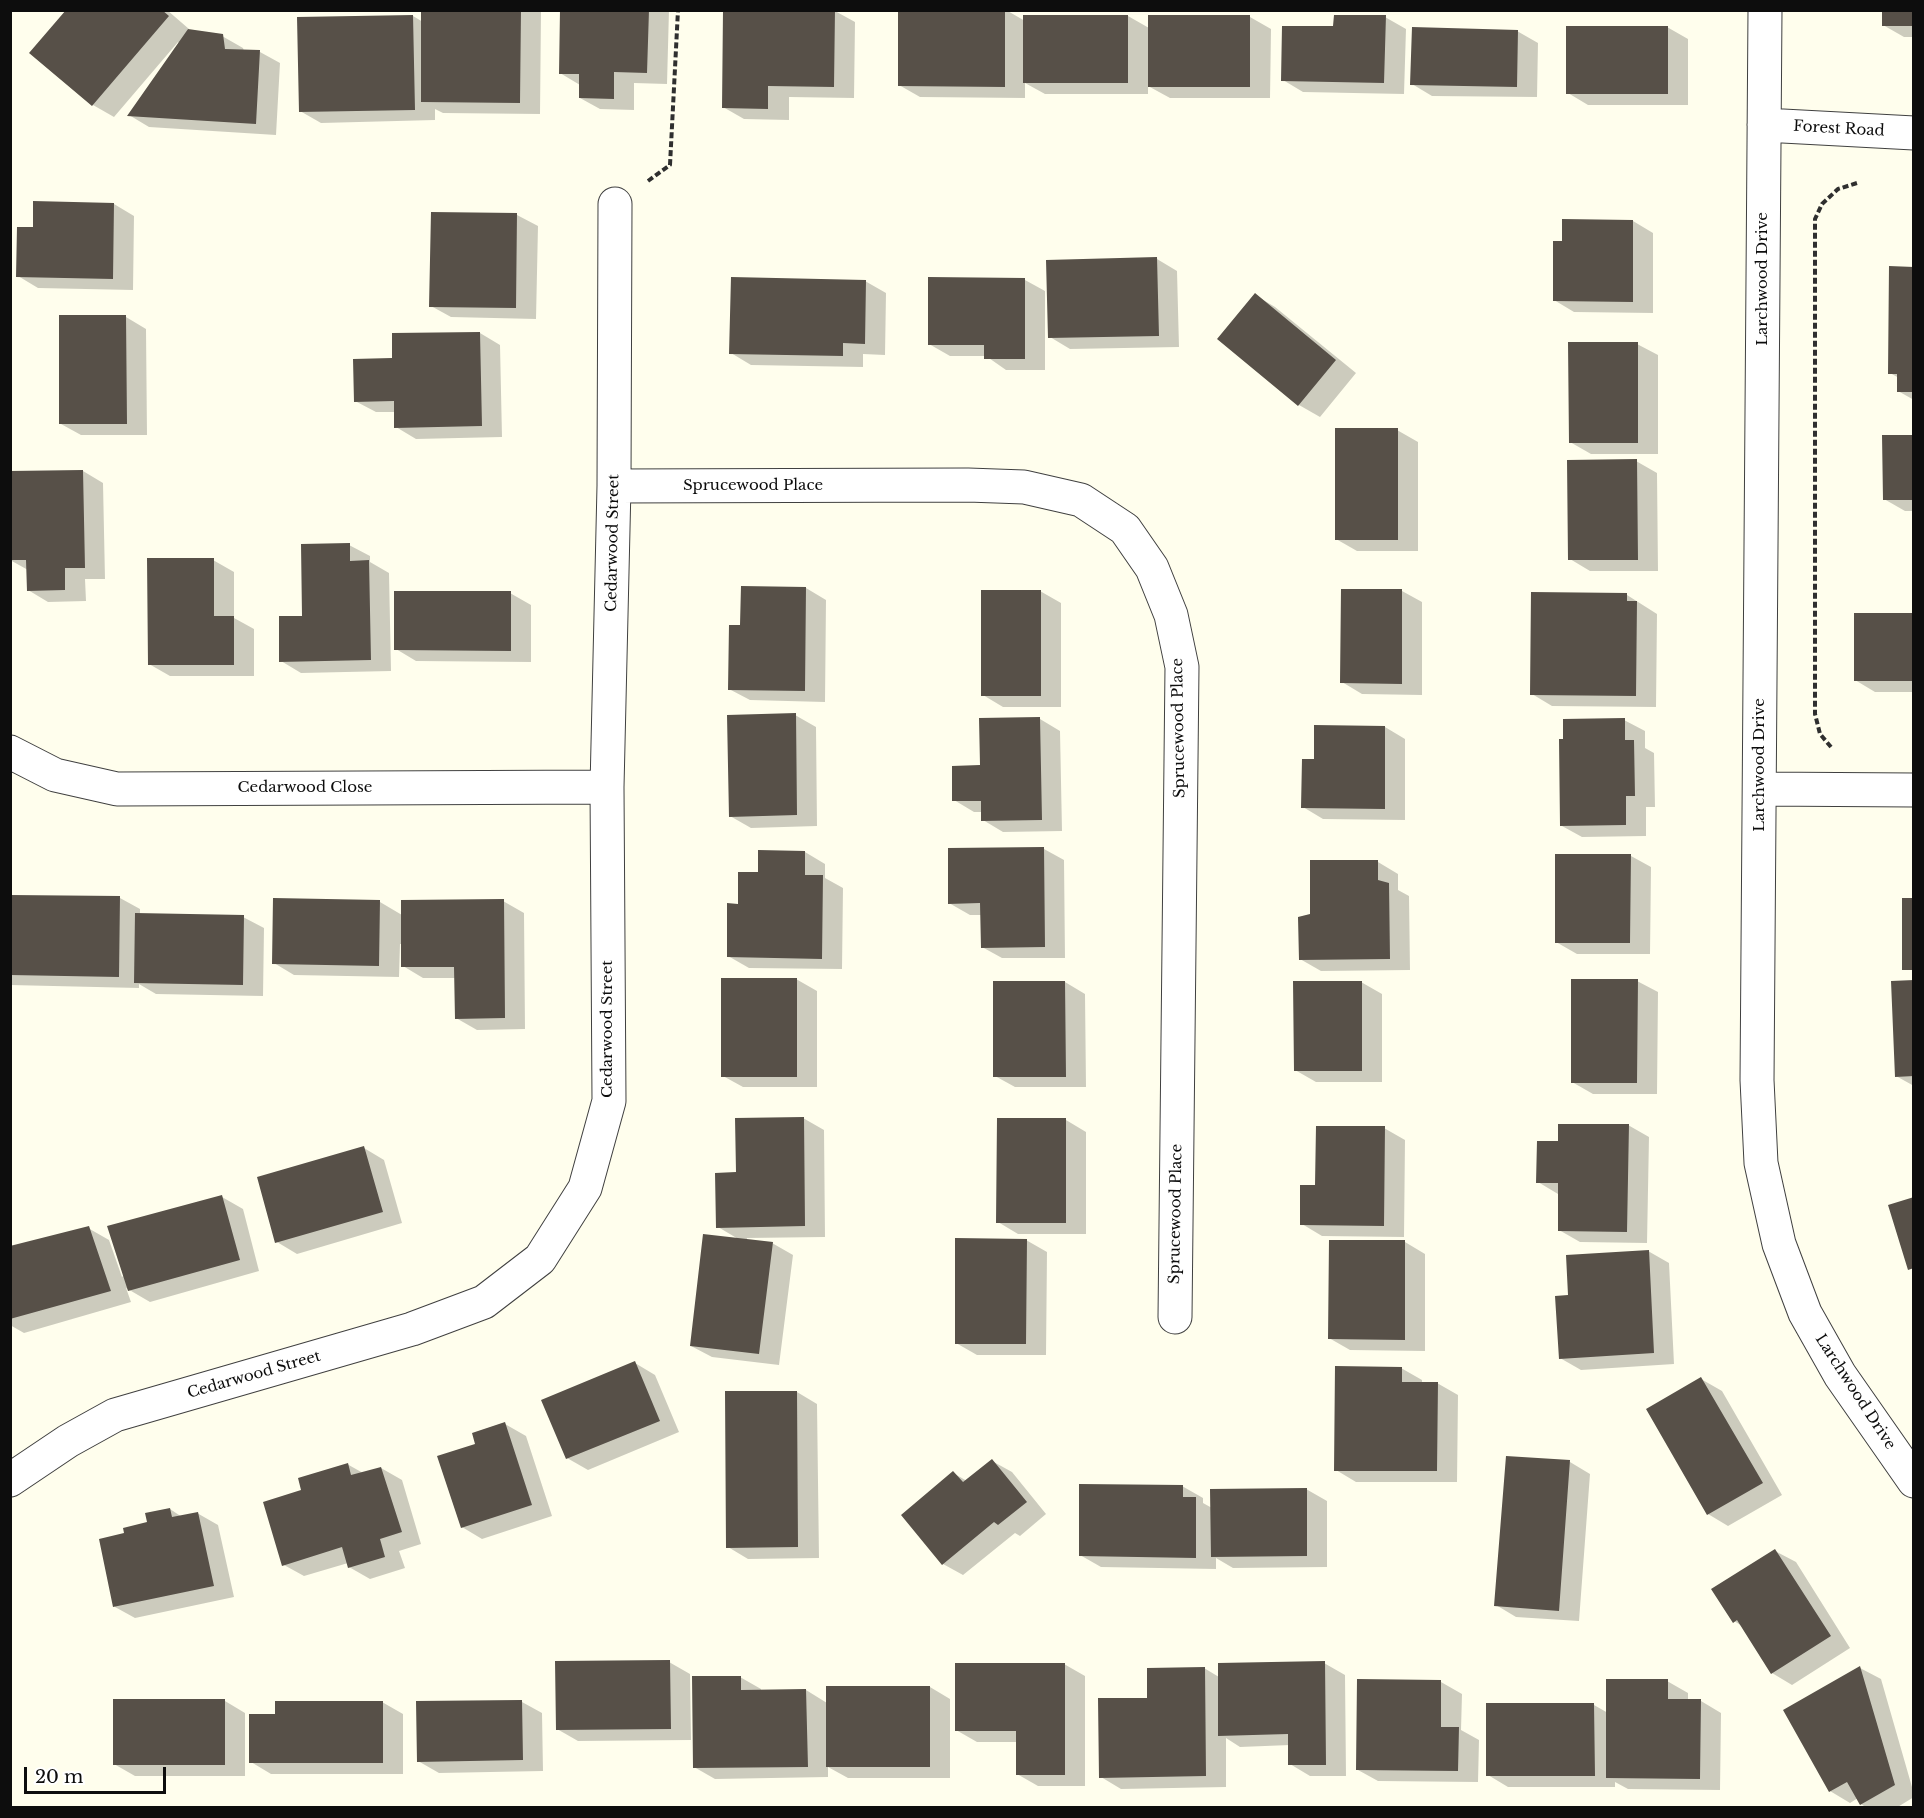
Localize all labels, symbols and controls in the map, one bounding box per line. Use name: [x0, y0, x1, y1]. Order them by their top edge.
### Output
street label: Forest Road: [1793, 118, 1885, 140]
street label: Larchwood Drive: [1754, 212, 1772, 346]
street label: Cedarwood Street: [603, 474, 623, 612]
street label: Sprucewood Place: [683, 477, 823, 495]
street label: Sprucewood Place: [1169, 658, 1189, 798]
street label: Larchwood Drive: [1751, 698, 1769, 832]
street label: Cedarwood Close: [238, 779, 372, 797]
street label: Cedarwood Street: [599, 960, 617, 1098]
street label: Sprucewood Place: [1166, 1144, 1186, 1284]
street label: Larchwood Drive: [1811, 1331, 1899, 1453]
street label: Cedarwood Street: [185, 1347, 323, 1403]
scale bar: [27, 1755, 170, 1793]
text: 20 m: [35, 1766, 83, 1788]

